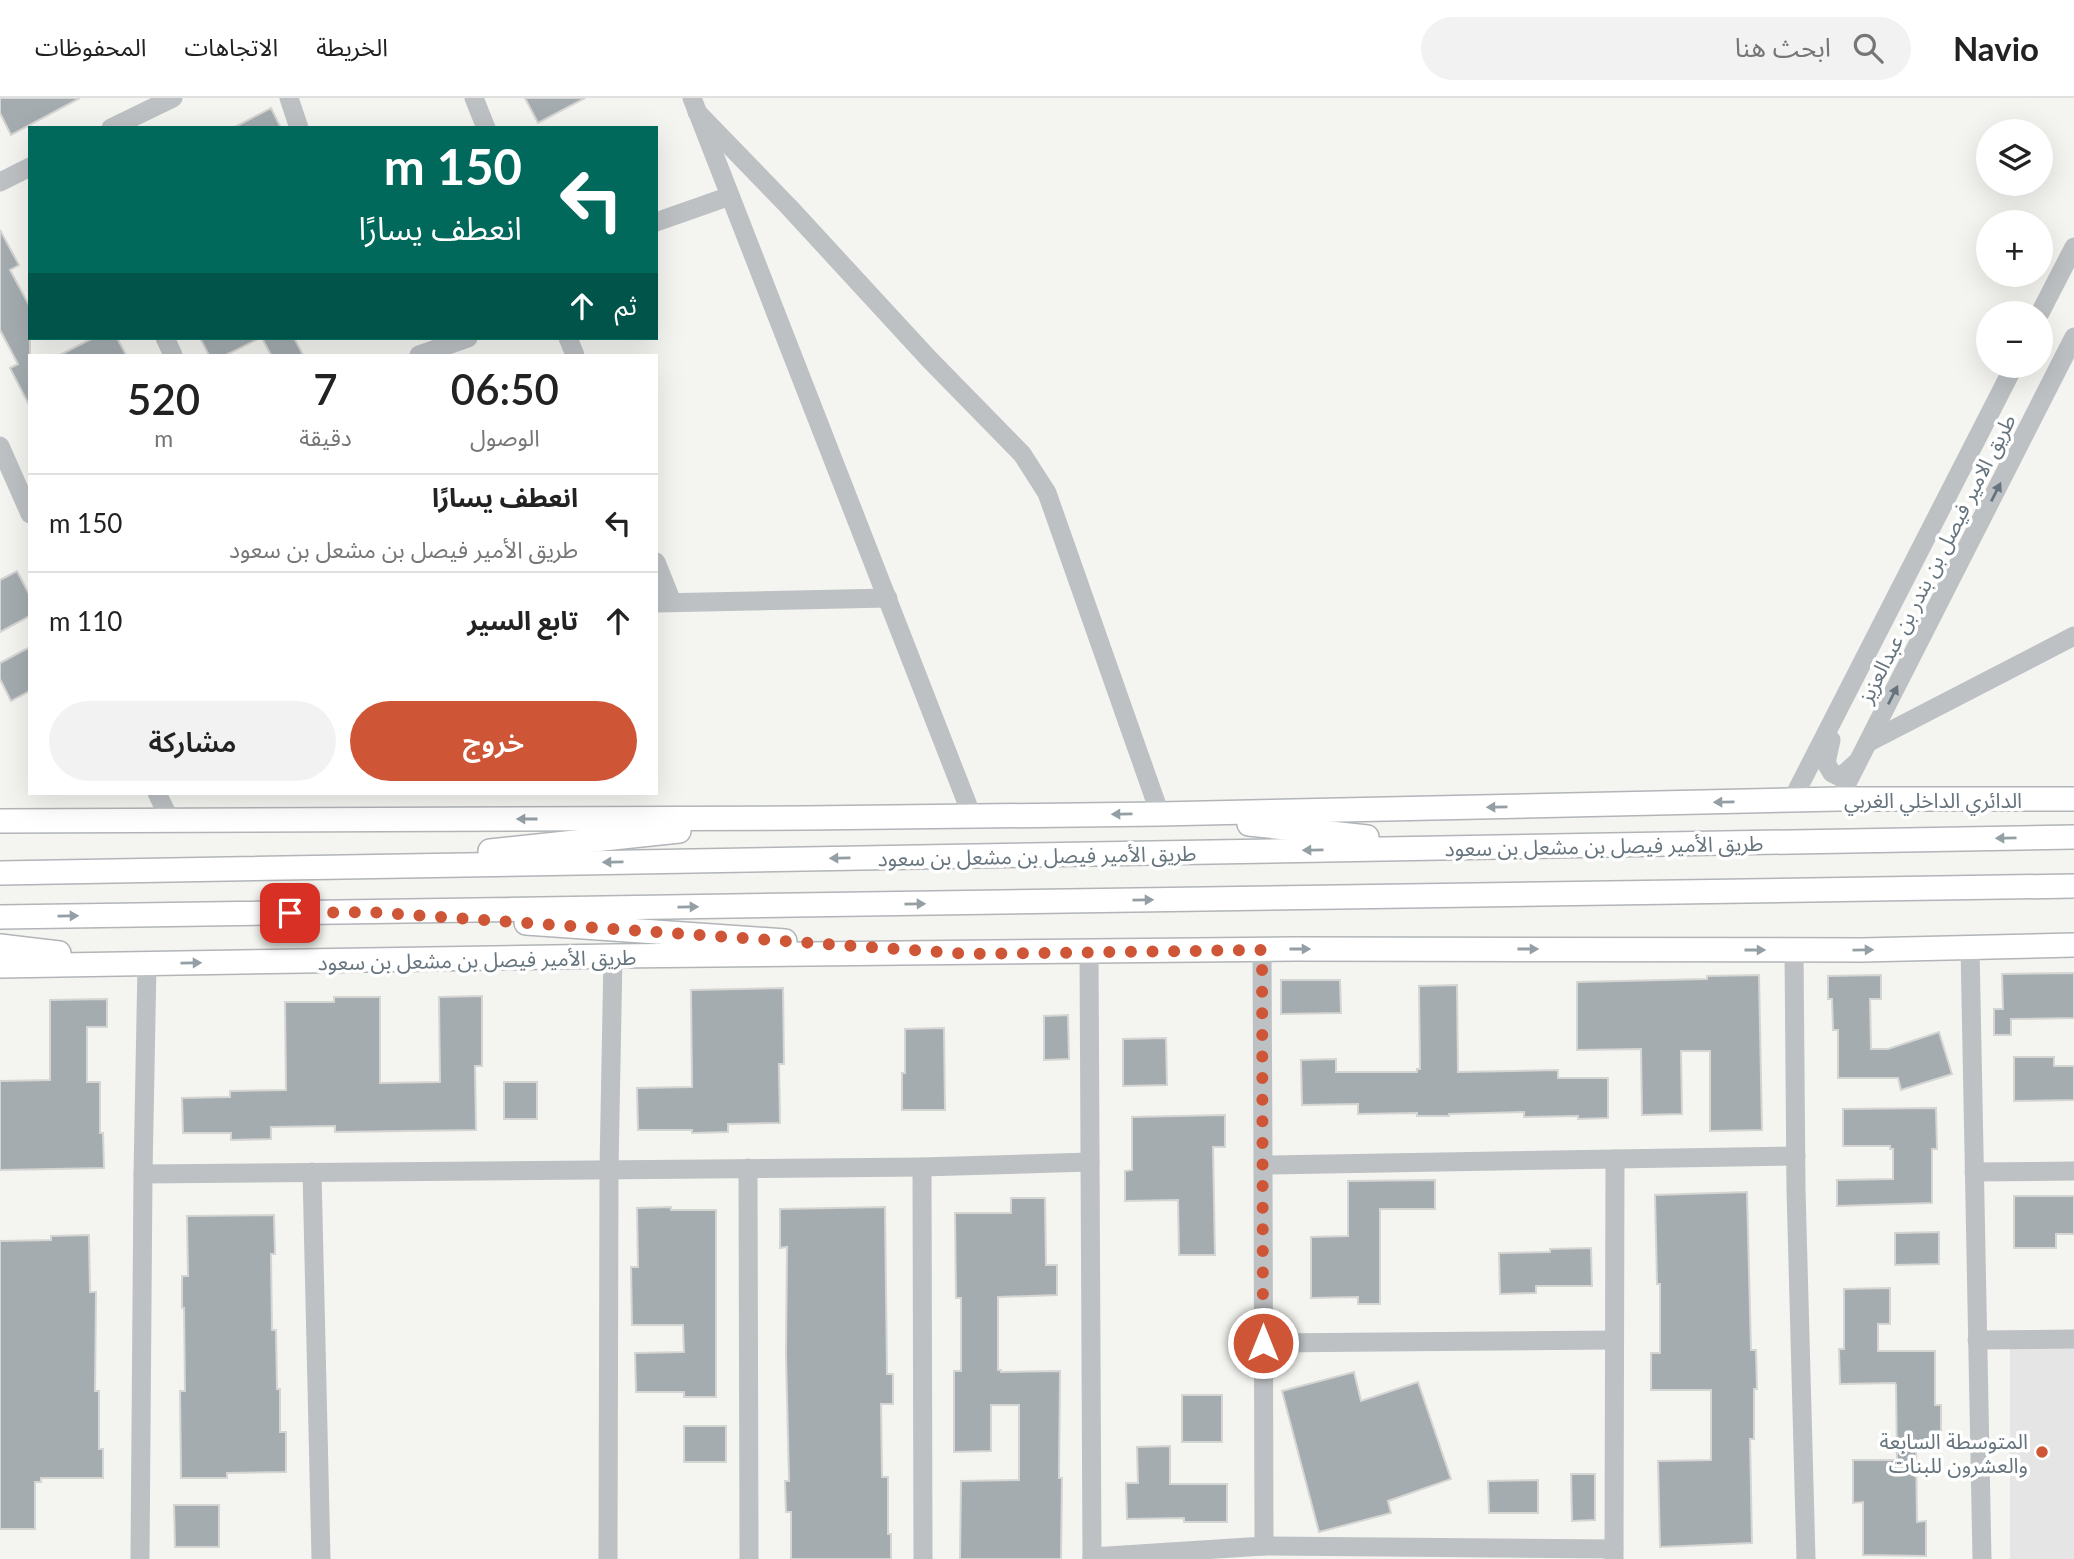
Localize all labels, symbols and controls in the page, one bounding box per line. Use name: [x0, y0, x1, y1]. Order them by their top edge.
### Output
search box: [1421, 17, 1911, 80]
text: Navio: [1953, 28, 2039, 68]
icon: search: [1849, 29, 1887, 67]
text: ابحث هنا: [1735, 31, 1831, 63]
text: المحفوظات: [35, 32, 146, 61]
text: الاتجاهات: [184, 32, 278, 61]
text: الخريطة: [316, 32, 388, 61]
map controls: [1976, 119, 2053, 378]
button: layers: [1976, 119, 2053, 196]
text: 150 m: [384, 137, 522, 195]
icon: left: [546, 154, 637, 245]
text: انعطف يسارًا: [358, 208, 522, 247]
button: +: [1976, 210, 2053, 287]
icon: ahead: [563, 287, 601, 325]
text: ثم: [615, 289, 637, 321]
button: −: [1976, 301, 2053, 378]
text: 7: [313, 364, 338, 414]
text: 06:50: [451, 364, 559, 414]
text: 520: [127, 374, 200, 424]
street label: طريق الامير فيصل بن بندر بن عبدالعزيز: [1852, 409, 2022, 708]
text: دقيقة: [299, 423, 352, 451]
text: الوصول: [470, 423, 540, 451]
text: m: [154, 424, 173, 452]
text: انعطف يسارًا: [432, 481, 578, 513]
one-way arrow: [1990, 482, 2001, 502]
icon: left: [599, 504, 637, 542]
text: 150 m: [49, 507, 122, 539]
text: طريق الأمير فيصل بن مشعل بن سعود: [229, 535, 578, 563]
icon: ahead: [599, 602, 637, 640]
text: تابع السير: [467, 604, 578, 636]
text: 110 m: [49, 605, 122, 637]
one-way arrow: [1887, 685, 1898, 705]
button: مشاركة: [49, 701, 336, 781]
button: خروج: [350, 701, 637, 781]
street label: الدائري الداخلي الغربي: [1844, 787, 2022, 816]
one-way arrow: [1713, 796, 1735, 808]
one-way arrow: [1485, 801, 1507, 813]
one-way arrow: [1111, 809, 1133, 820]
one-way arrow: [516, 813, 538, 825]
street label: طريق الأمير فيصل بن مشعل بن سعود: [1444, 830, 1764, 862]
one-way arrow: [1995, 832, 2017, 844]
street label: طريق الأمير فيصل بن مشعل بن سعود: [877, 840, 1197, 872]
one-way arrow: [1302, 844, 1324, 856]
one-way arrow: [829, 853, 851, 864]
one-way arrow: [602, 857, 624, 868]
pin: [260, 883, 320, 943]
icon: arrive: [271, 894, 309, 932]
one-way arrow: [1132, 895, 1154, 906]
one-way arrow: [904, 898, 926, 910]
one-way arrow: [677, 901, 699, 913]
one-way arrow: [57, 910, 79, 922]
one-way arrow: [1289, 943, 1311, 955]
one-way arrow: [1517, 943, 1539, 955]
street label: طريق الأمير فيصل بن مشعل بن سعود: [317, 944, 637, 976]
one-way arrow: [1744, 944, 1766, 955]
one-way arrow: [1852, 944, 1874, 956]
one-way arrow: [180, 957, 202, 969]
position arrow: [1226, 1306, 1300, 1380]
place label: المتوسطة السابعة والعشرون للبنات: [1879, 1428, 2028, 1478]
marker: المتوسطة السابعة والعشرون للبنات: [2034, 1444, 2050, 1460]

